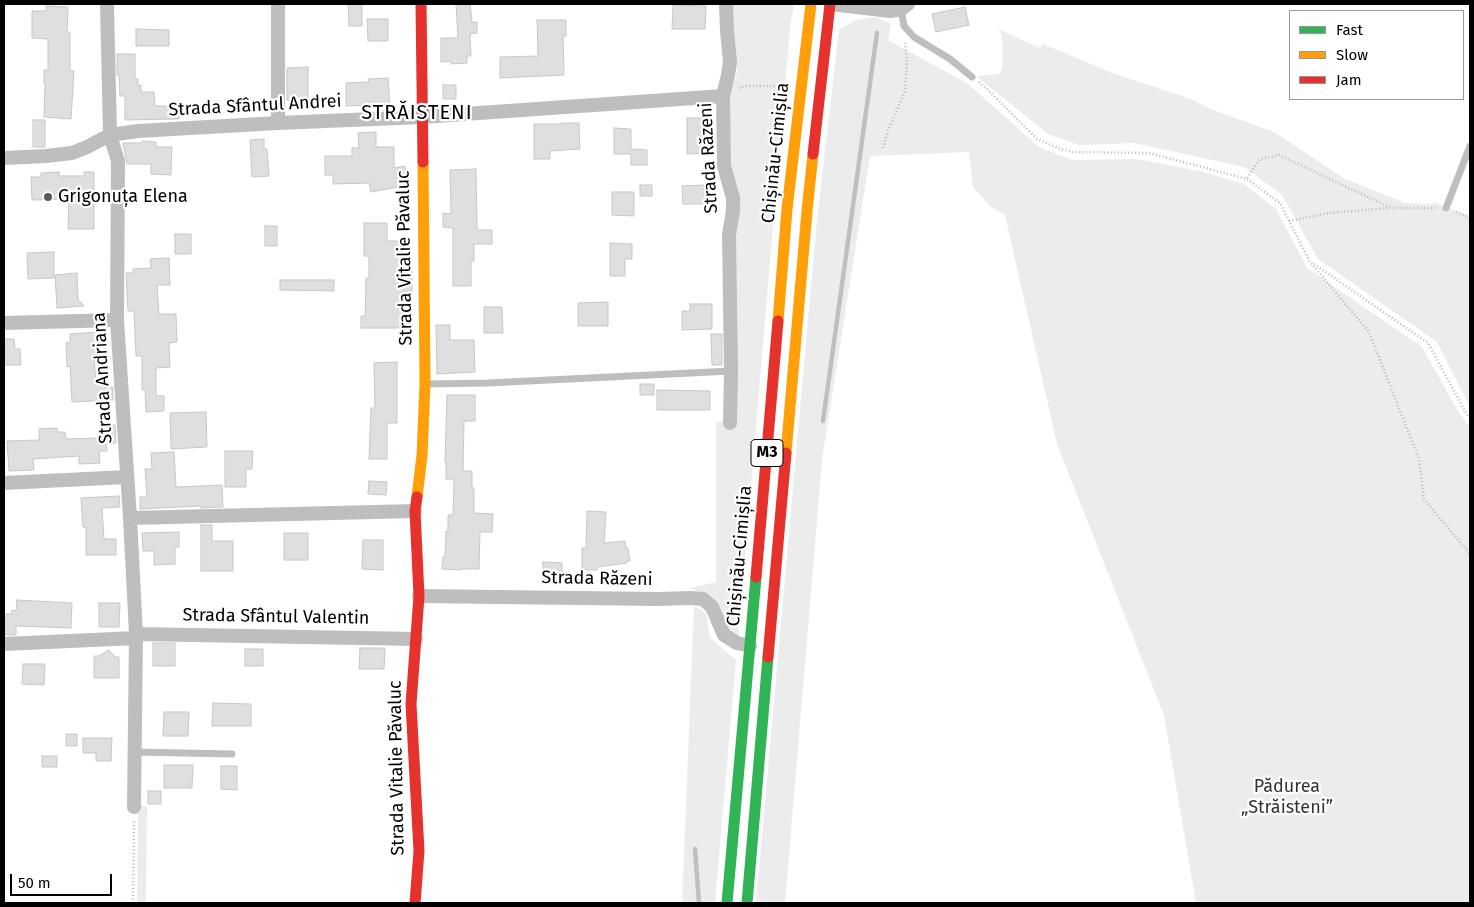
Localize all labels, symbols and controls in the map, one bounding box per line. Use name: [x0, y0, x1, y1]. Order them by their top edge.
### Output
legend: [1289, 10, 1464, 100]
text: Fast: [1336, 21, 1363, 39]
text: Slow: [1336, 46, 1368, 64]
text: Jam: [1336, 71, 1362, 89]
street label: Chișinău-Cimișlia: [758, 82, 794, 224]
street label: Strada Sfântul Andrei: [168, 91, 342, 121]
district label: STRĂISTENI: [360, 101, 474, 125]
street label: Strada Răzeni: [695, 102, 723, 214]
street label: Strada Vitalie Păvaluc: [393, 170, 417, 346]
place label: Grigonuța Elena: [58, 186, 188, 208]
marker: Grigonuța Elena: [42, 191, 54, 203]
street label: Strada Andriana: [89, 312, 117, 444]
road number: M3: [751, 439, 783, 466]
street label: Chișinău-Cimișlia: [723, 485, 757, 627]
street label: Strada Răzeni: [541, 567, 653, 591]
street label: Strada Sfântul Valentin: [182, 605, 370, 629]
street label: Strada Vitalie Păvaluc: [385, 680, 409, 856]
park label: Pădurea „Străisteni”: [1241, 776, 1333, 819]
scale bar: [12, 864, 115, 896]
text: 50 m: [18, 874, 51, 892]

